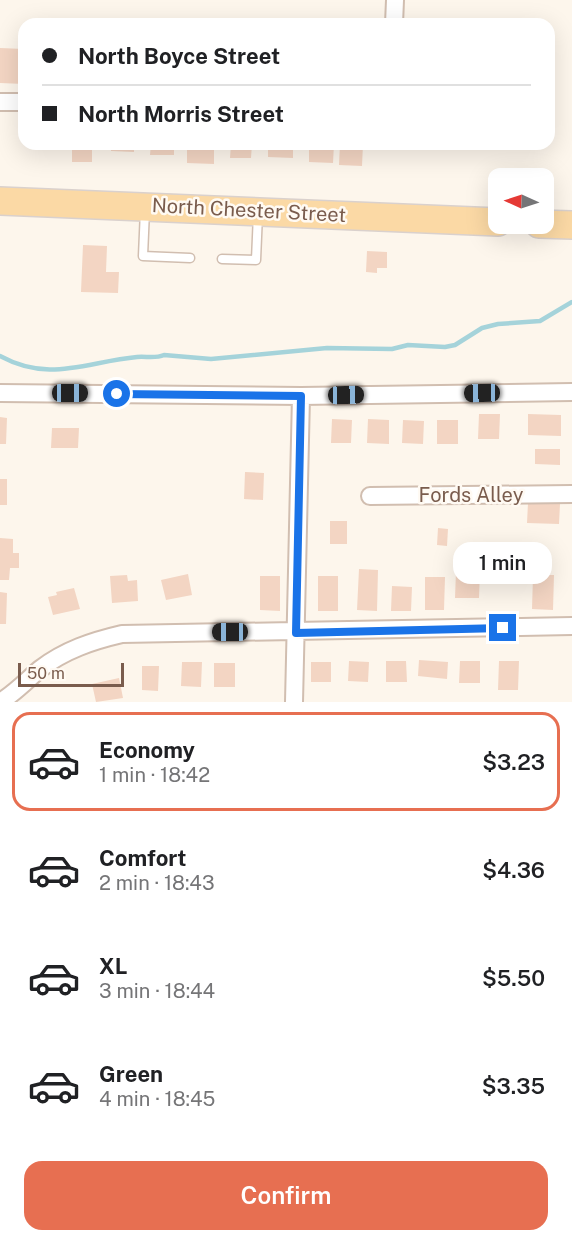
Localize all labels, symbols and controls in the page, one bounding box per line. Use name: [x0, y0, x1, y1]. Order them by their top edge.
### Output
text: North Boyce Street: [78, 43, 280, 69]
text: North Morris Street: [78, 101, 284, 127]
north arrow: [488, 168, 554, 234]
map controls: [488, 168, 554, 234]
street label: North Chester Street: [151, 193, 347, 227]
route start: [103, 380, 130, 407]
car: [52, 384, 88, 402]
car: [464, 384, 500, 402]
car: [328, 386, 364, 404]
street label: Fords Alley: [419, 483, 524, 507]
callout: 1 min: [454, 541, 552, 583]
text: 1 min: [479, 551, 526, 575]
route end: [489, 614, 516, 641]
car: [212, 623, 248, 641]
scale bar: [18, 660, 124, 688]
text: 50 m: [27, 664, 65, 683]
icon: car: [27, 735, 81, 789]
text: Economy: [99, 737, 195, 763]
text: $3.23: [482, 749, 545, 775]
text: 1 min · 18:42: [99, 763, 210, 787]
icon: car: [27, 843, 81, 897]
text: Comfort: [99, 845, 186, 871]
text: $4.36: [482, 857, 545, 883]
text: 2 min · 18:43: [99, 871, 215, 895]
icon: car: [27, 951, 81, 1005]
text: XL: [99, 953, 127, 979]
text: $5.50: [482, 965, 545, 991]
text: 3 min · 18:44: [99, 979, 215, 1003]
icon: car: [27, 1059, 81, 1113]
text: Green: [99, 1061, 163, 1087]
text: $3.35: [482, 1073, 545, 1099]
text: 4 min · 18:45: [99, 1087, 215, 1111]
button: Confirm: [24, 1161, 548, 1230]

